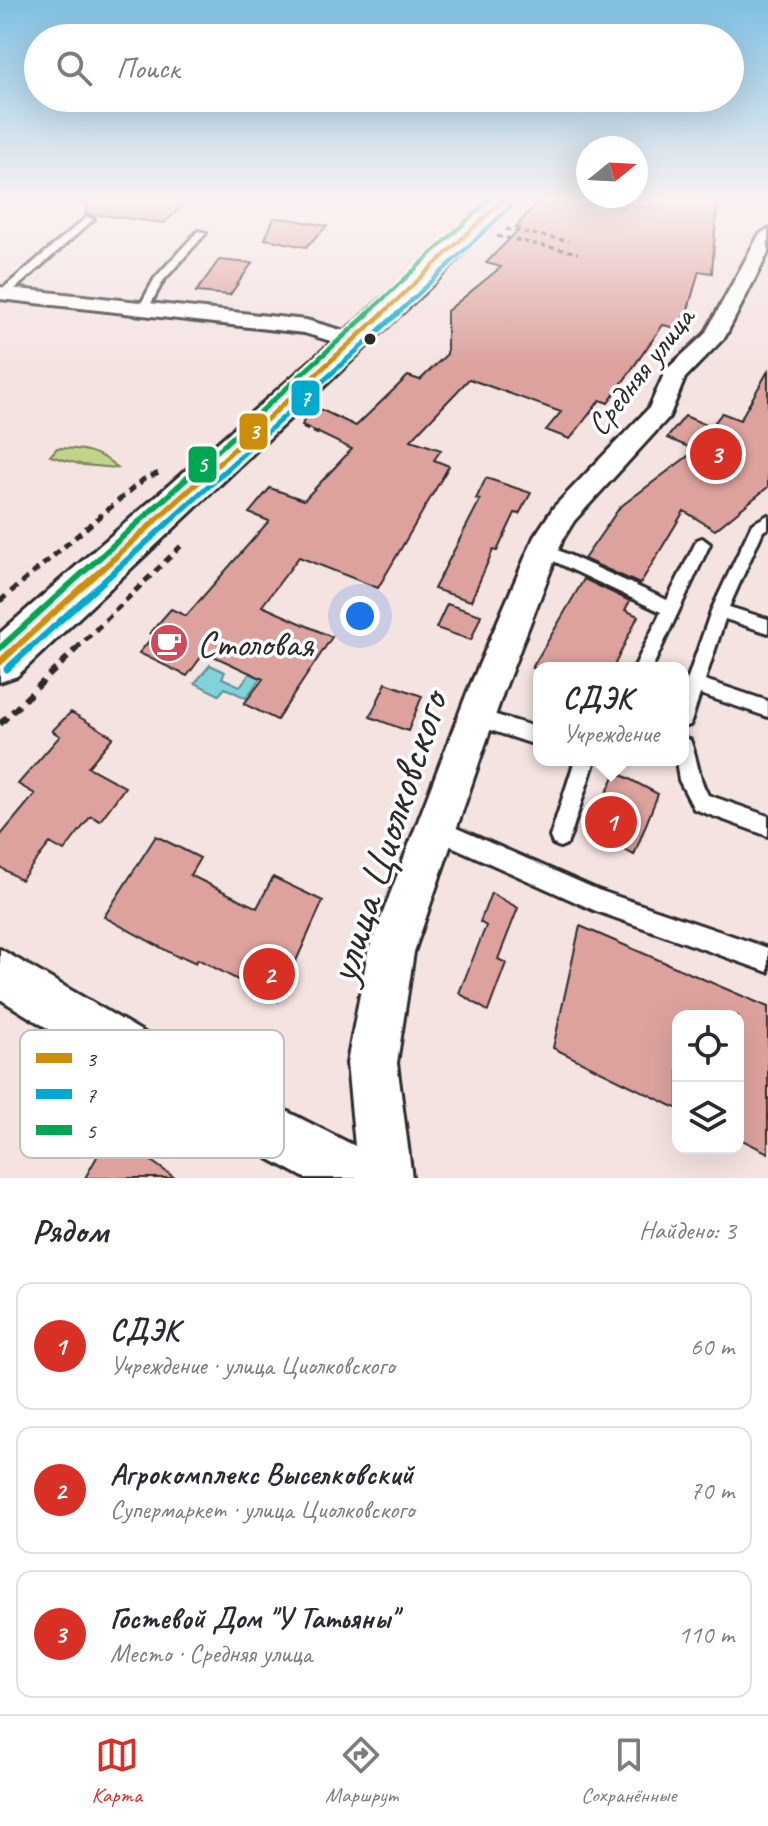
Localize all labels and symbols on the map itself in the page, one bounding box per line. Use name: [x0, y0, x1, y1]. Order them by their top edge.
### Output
north arrow: [576, 136, 648, 208]
street label: Средняя улица: [578, 297, 705, 444]
unlabelled marker: [362, 331, 378, 347]
line badge: 7: [290, 379, 321, 417]
text: 7: [300, 385, 312, 413]
line badge: 3: [238, 412, 269, 451]
text: 3: [249, 418, 261, 446]
pin: 3: [690, 424, 742, 484]
line badge: 5: [187, 445, 218, 484]
text: 5: [197, 451, 209, 479]
your location: [340, 596, 380, 636]
place label: Столовая: [197, 620, 315, 667]
cafe icon: Столовая: [148, 622, 190, 664]
street label: улица Циолковского: [312, 680, 463, 993]
pin: 1: [585, 792, 637, 852]
pin: 2: [243, 944, 295, 1004]
legend: [20, 1030, 284, 1158]
text: 3: [86, 1045, 98, 1073]
text: 7: [86, 1081, 97, 1109]
text: 5: [86, 1117, 97, 1145]

